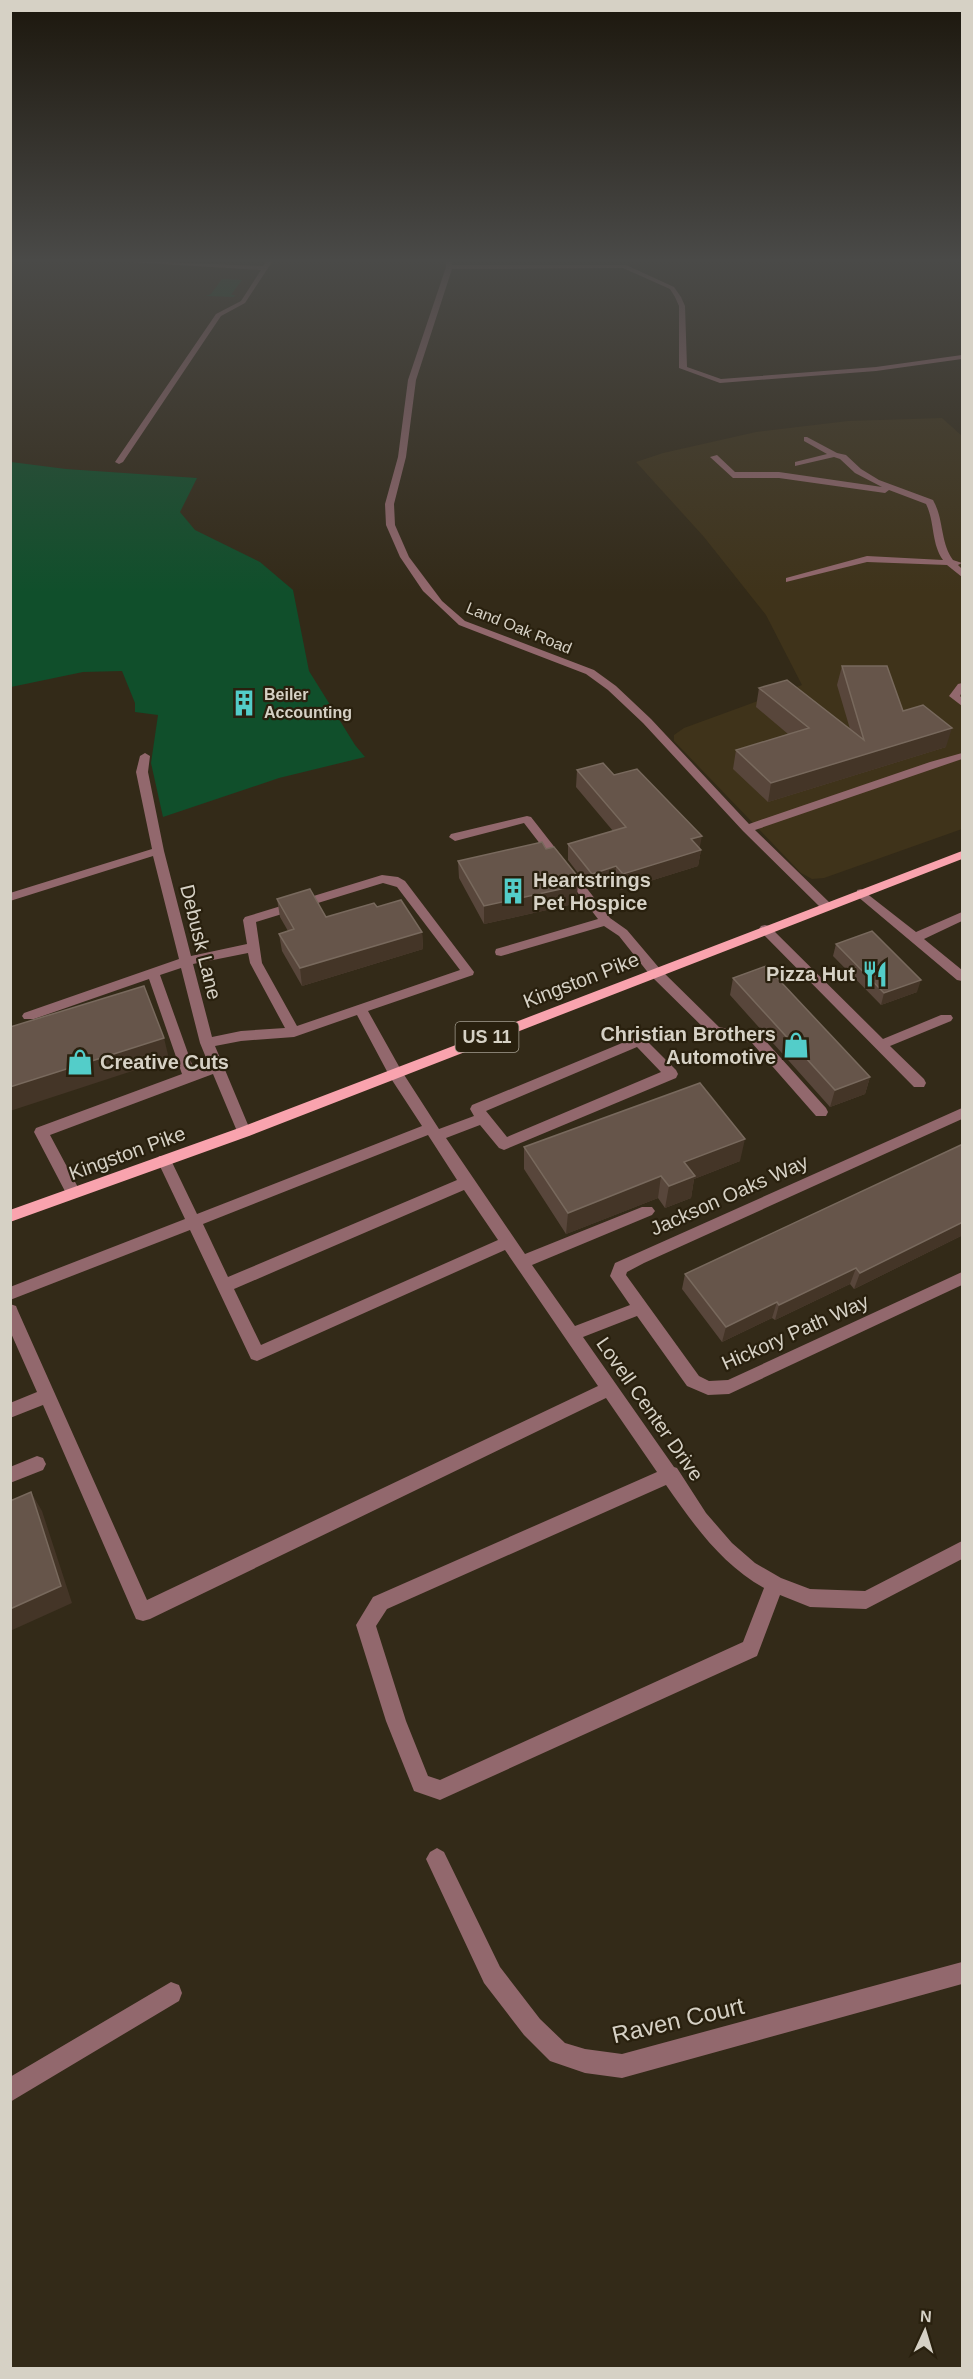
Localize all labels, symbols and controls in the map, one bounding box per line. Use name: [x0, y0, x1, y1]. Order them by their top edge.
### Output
street label: Land Oak Road: [464, 599, 574, 657]
place label: Beiler Accounting: [264, 686, 352, 721]
building icon: Beiler Accounting: [229, 688, 259, 718]
place label: Heartstrings Pet Hospice: [533, 869, 651, 914]
building icon: Heartstrings Pet Hospice: [498, 876, 528, 906]
street label: Debusk Lane: [176, 882, 226, 1002]
street label: Kingston Pike: [520, 948, 642, 1012]
restaurant icon: Pizza Hut: [860, 959, 890, 989]
place label: Pizza Hut: [766, 963, 855, 985]
road number: US 11: [456, 1022, 518, 1052]
place label: Christian Brothers Automotive: [600, 1023, 776, 1068]
shop icon: Christian Brothers Automotive: [781, 1030, 811, 1060]
shop icon: Creative Cuts: [65, 1047, 95, 1077]
place label: Creative Cuts: [100, 1051, 229, 1073]
street label: Kingston Pike: [66, 1122, 188, 1184]
street label: Jackson Oaks Way: [647, 1150, 811, 1240]
street label: Hickory Path Way: [718, 1290, 872, 1374]
street label: Lovell Center Drive: [592, 1333, 708, 1485]
street label: Raven Court: [609, 1992, 747, 2048]
north arrow: [895, 2301, 955, 2361]
text: N: [920, 2308, 932, 2325]

